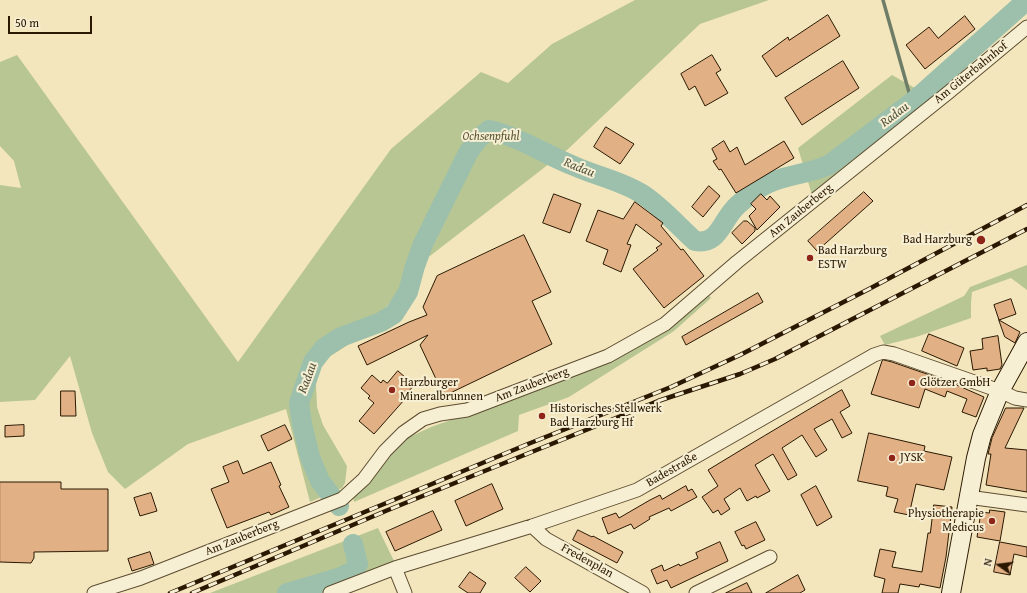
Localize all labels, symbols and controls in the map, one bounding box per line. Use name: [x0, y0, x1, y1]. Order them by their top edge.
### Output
scale bar: [10, 8, 94, 34]
text: 50 m: [15, 14, 39, 31]
street label: Am Güterbahnhof: [931, 39, 1011, 107]
water label: Radau: [878, 99, 912, 131]
park label: Ochsenpfuhl: [463, 130, 519, 144]
water label: Radau: [561, 155, 597, 181]
street label: Am Zauberberg: [766, 181, 836, 241]
place label: Bad Harzburg: [903, 233, 972, 247]
marker: Bad Harzburg: [975, 234, 987, 246]
place label: Bad Harzburg ESTW: [818, 244, 887, 272]
marker: Bad Harzburg ESTW: [805, 253, 815, 263]
water label: Radau: [295, 360, 321, 396]
street label: Am Zauberberg: [493, 364, 571, 406]
place label: Harzburger Mineralbrunnen: [400, 376, 483, 404]
place label: Glötzer GmbH: [920, 376, 990, 390]
marker: Glötzer GmbH: [907, 378, 917, 388]
marker: Harzburger Mineralbrunnen: [387, 385, 397, 395]
place label: Historisches Stellwerk Bad Harzburg Hf: [550, 402, 662, 430]
marker: Historisches Stellwerk Bad Harzburg Hf: [537, 411, 547, 421]
street label: Badestraße: [644, 450, 700, 490]
place label: JYSK: [900, 451, 924, 465]
marker: JYSK: [887, 453, 897, 463]
place label: Physiotherapie Medicus: [908, 507, 984, 535]
marker: Physiotherapie Medicus: [987, 516, 997, 526]
street label: Am Zauberberg: [203, 517, 281, 559]
street label: Fredenplan: [558, 541, 616, 581]
north arrow: [979, 545, 1019, 585]
text: N: [979, 557, 996, 568]

